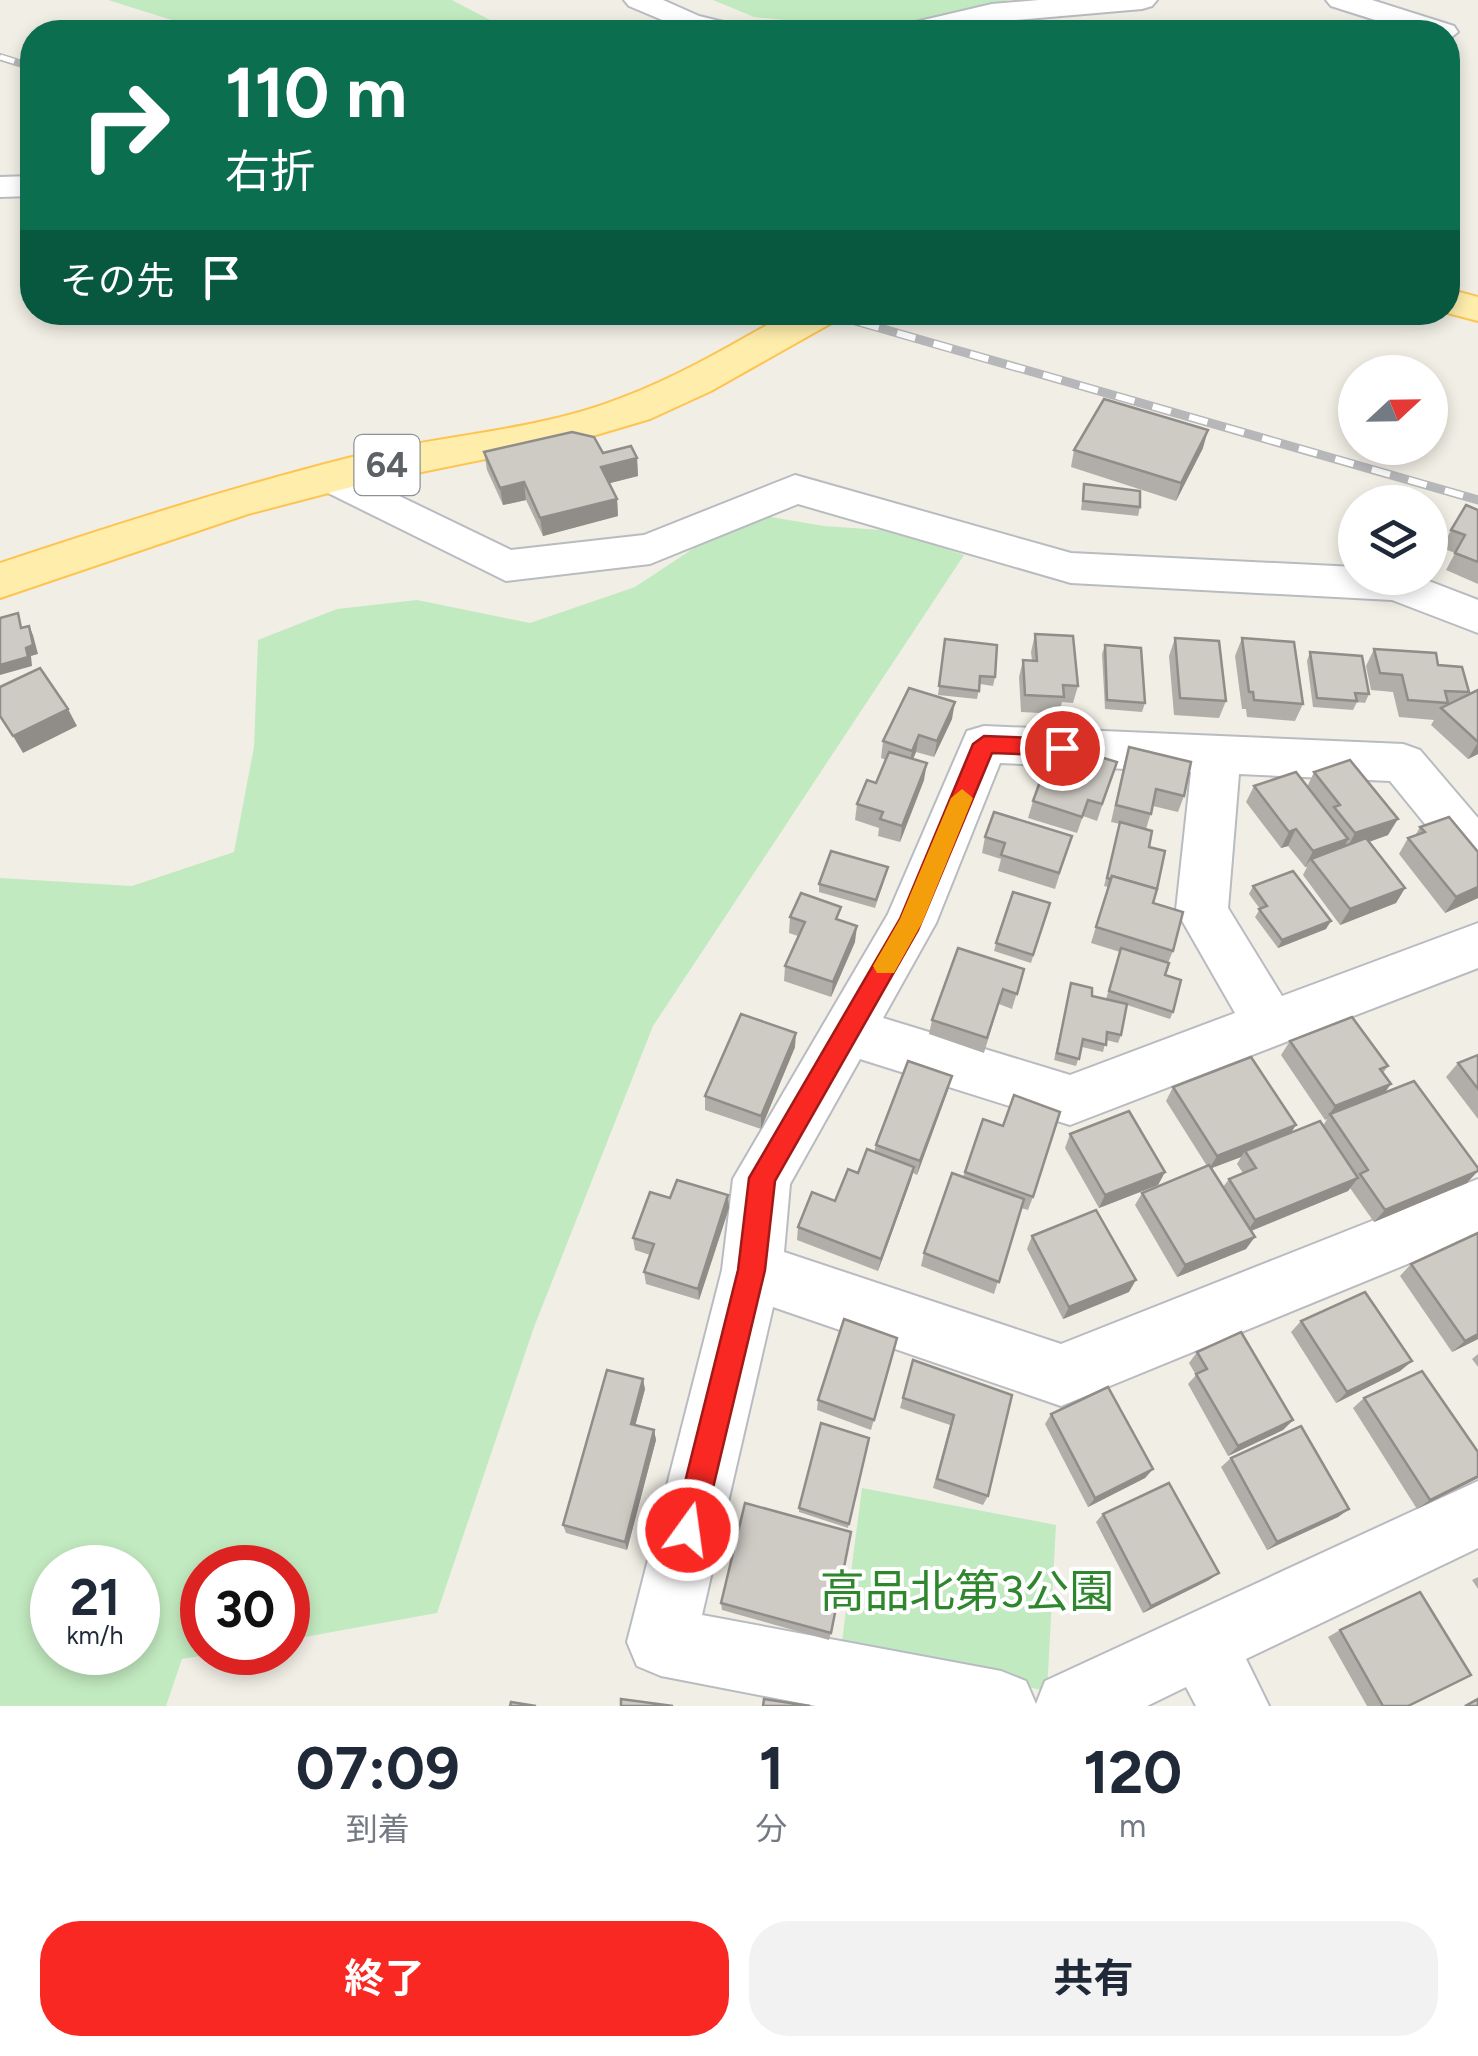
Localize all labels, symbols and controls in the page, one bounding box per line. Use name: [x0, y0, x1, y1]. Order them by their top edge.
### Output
text: 110 m: [225, 50, 407, 135]
icon: right: [60, 60, 190, 190]
text: 右折: [225, 144, 315, 198]
icon: arrive: [194, 250, 249, 305]
text: その先: [60, 258, 174, 304]
north arrow: [1338, 355, 1448, 465]
map controls: [1338, 355, 1448, 595]
road number: 64: [354, 435, 420, 495]
button: layers: [1338, 485, 1448, 595]
pin: [1020, 706, 1105, 791]
icon: arrive: [1035, 721, 1090, 776]
position arrow: [636, 1478, 740, 1582]
speed limit sign: 30: [180, 1545, 310, 1675]
park label: 高品北第3公園: [820, 1564, 1114, 1618]
text: 21: [70, 1567, 120, 1628]
text: km/h: [66, 1620, 124, 1650]
text: 07:09: [296, 1732, 460, 1804]
text: 1: [759, 1732, 784, 1804]
text: 120: [1083, 1736, 1182, 1808]
text: m: [1119, 1807, 1146, 1845]
text: 到着: [346, 1810, 410, 1848]
text: 分: [755, 1810, 788, 1848]
button: 終了: [40, 1921, 729, 2036]
button: 共有: [749, 1921, 1438, 2036]

